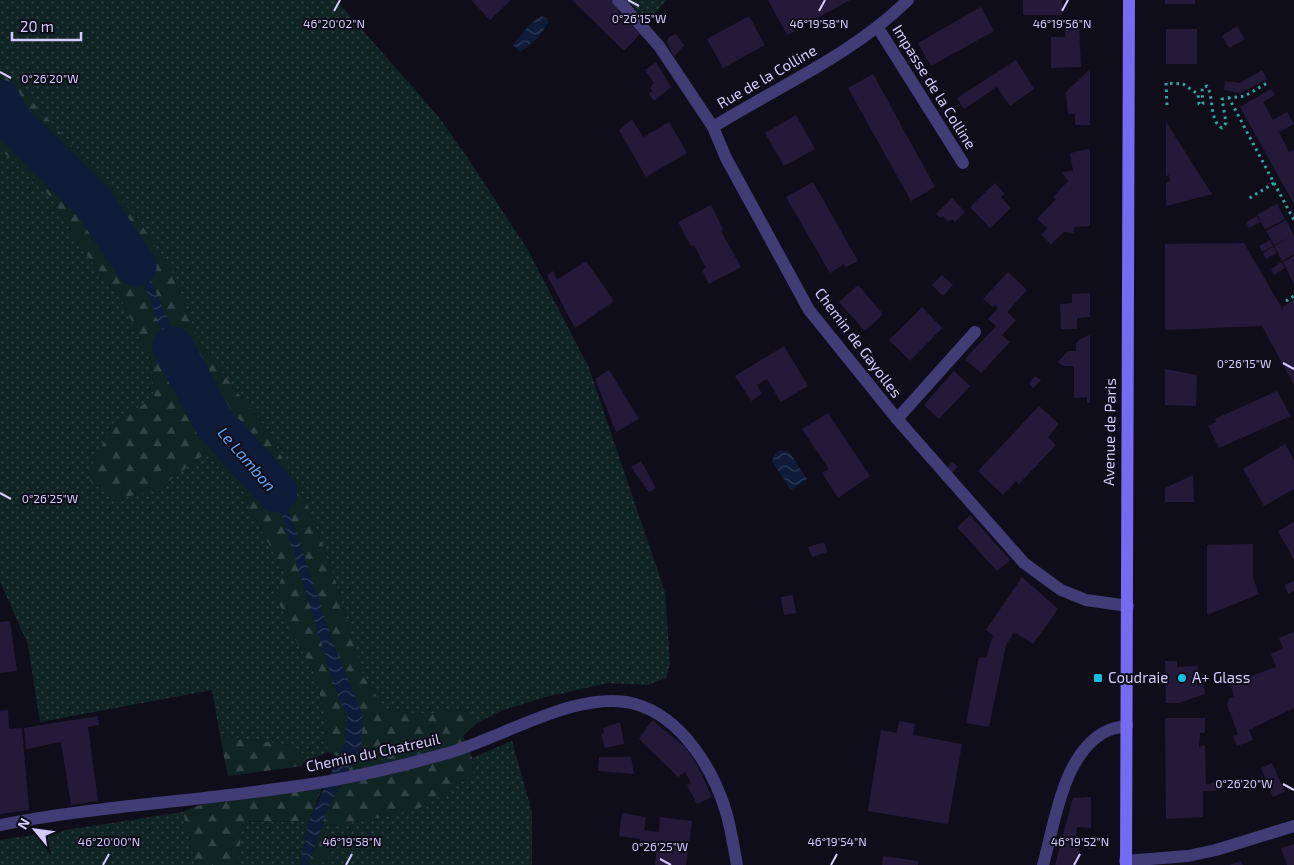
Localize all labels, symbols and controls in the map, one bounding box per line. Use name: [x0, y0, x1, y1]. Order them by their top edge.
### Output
scale bar: [12, 10, 81, 42]
text: 0°26'15"W: [612, 11, 666, 25]
text: 46°20'02"N: [303, 16, 365, 30]
text: 46°19'58"N: [789, 16, 849, 30]
text: 46°19'56"N: [1033, 16, 1091, 30]
text: 20 m: [20, 17, 54, 35]
street label: Impasse de la Colline: [889, 21, 980, 152]
street label: Rue de la Colline: [714, 40, 819, 112]
text: 0°26'20"W: [21, 71, 79, 85]
street label: Chemin de Gayolles: [812, 284, 906, 401]
text: 0°26'15"W: [1217, 356, 1271, 370]
street label: Avenue de Paris: [1099, 378, 1119, 486]
water label: Le Lambon: [214, 423, 280, 495]
text: 0°26'25"W: [22, 491, 78, 505]
place label: Coudraie: [1108, 668, 1168, 686]
place label: A+ Glass: [1192, 668, 1250, 686]
marker: Coudraie: [1092, 672, 1104, 684]
marker: A+ Glass: [1176, 672, 1188, 684]
street label: Chemin du Chatreuil: [304, 729, 442, 775]
text: 0°26'20"W: [1215, 776, 1273, 790]
north arrow: [10, 805, 60, 855]
text: N: [13, 815, 33, 832]
text: 46°20'00"N: [78, 834, 140, 848]
text: 46°19'58"N: [322, 834, 382, 848]
text: 46°19'54"N: [807, 834, 867, 848]
text: 46°19'52"N: [1051, 834, 1109, 848]
text: 0°26'25"W: [632, 839, 688, 853]

